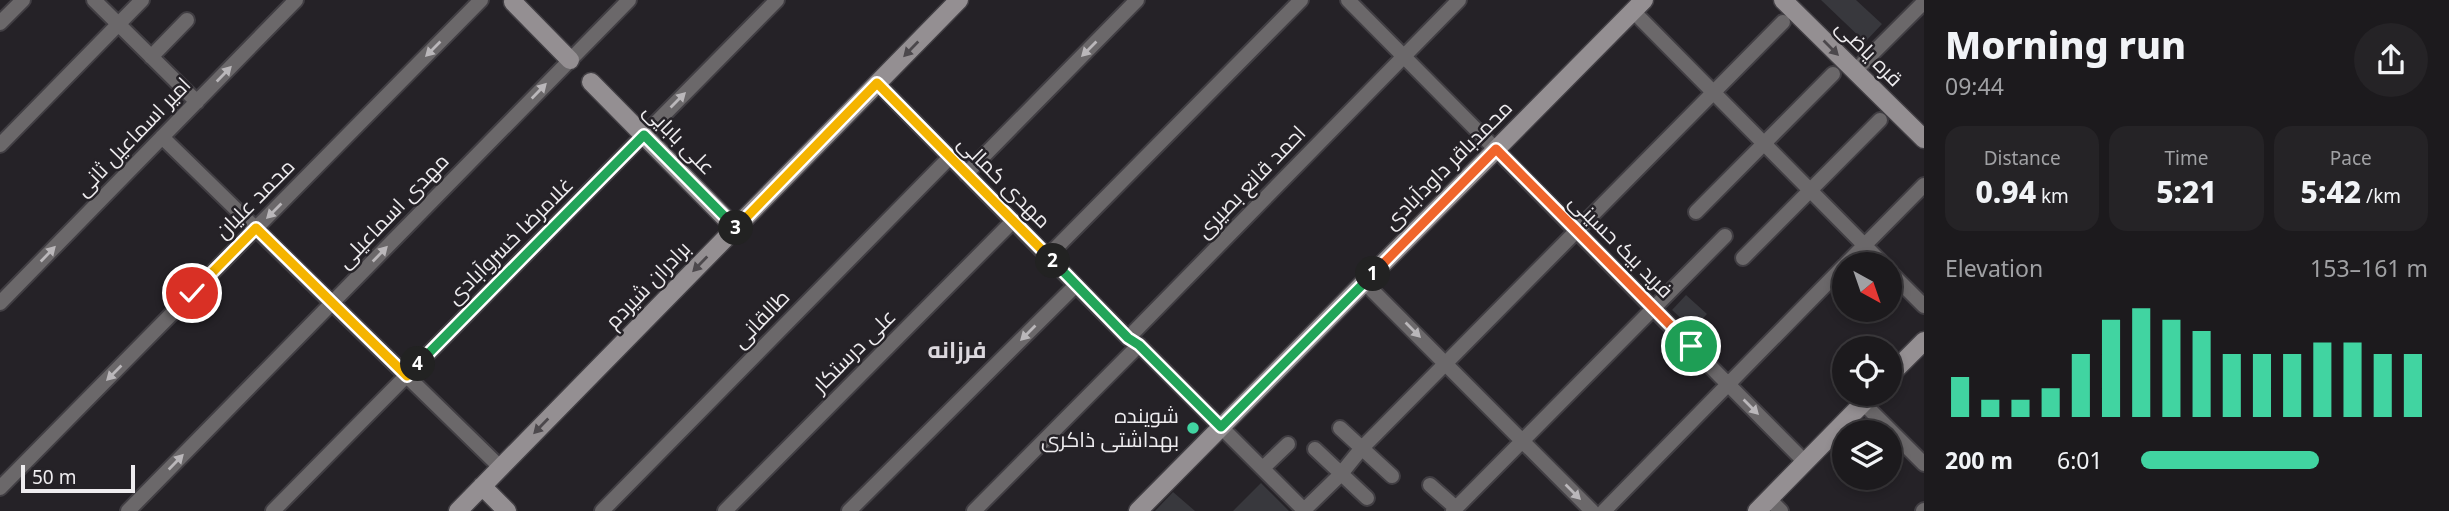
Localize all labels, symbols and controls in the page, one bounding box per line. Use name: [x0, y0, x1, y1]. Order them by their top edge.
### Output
street label: قره یاضی: [1830, 13, 1909, 92]
text: Morning run: [1945, 18, 2186, 70]
button: share: [2354, 23, 2428, 97]
one-way arrow: [1823, 39, 1839, 56]
one-way arrow: [425, 40, 442, 57]
one-way arrow: [902, 40, 919, 57]
one-way arrow: [1081, 40, 1098, 57]
one-way arrow: [216, 66, 232, 82]
text: 09:44: [1945, 70, 2004, 102]
street label: امیر اسماعیل ثانی: [68, 71, 196, 202]
one-way arrow: [531, 83, 548, 100]
one-way arrow: [670, 92, 687, 109]
street label: محمدباقر داودآبادی: [1377, 94, 1518, 235]
street label: علی بابایی: [638, 96, 722, 180]
street label: احمد قانع بصیری: [1189, 119, 1312, 244]
street label: مهدی کمالی: [952, 129, 1057, 234]
text: Distance: [1984, 145, 2061, 171]
text: Time: [2165, 145, 2208, 171]
text: Pace: [2330, 145, 2372, 171]
street label: مهدی اسماعیلی: [330, 147, 454, 274]
street label: محمد علیان: [208, 152, 300, 244]
street label: غلامرضا خسروآبادی: [440, 171, 579, 310]
text: 0.94: [1975, 171, 2036, 212]
text: 5:21: [2156, 171, 2217, 212]
text: 5:42: [2301, 171, 2361, 212]
text: km: [2036, 183, 2069, 209]
text: /km: [2361, 183, 2401, 209]
street label: فرید بیک حسینی: [1564, 187, 1680, 303]
one-way arrow: [265, 202, 282, 219]
pin: 3: [718, 210, 754, 246]
text: 3: [730, 214, 741, 240]
street label: برادران شیردم: [598, 234, 697, 335]
pin: 2: [1036, 244, 1070, 278]
one-way arrow: [39, 246, 55, 263]
one-way arrow: [371, 246, 387, 263]
text: 2: [1047, 247, 1058, 273]
north arrow: [1832, 252, 1902, 322]
map controls: [1832, 252, 1902, 490]
text: Elevation: [1945, 252, 2043, 284]
text: 153–161 m: [2310, 252, 2428, 284]
one-way arrow: [693, 255, 709, 272]
pin: 1: [1356, 256, 1390, 292]
text: 1: [1367, 260, 1378, 286]
pin: [162, 263, 222, 323]
icon: check: [173, 274, 211, 312]
street label: طالقانی: [725, 283, 795, 354]
street label: علی درستکار: [805, 302, 901, 399]
pin: [1661, 316, 1721, 376]
one-way arrow: [1404, 322, 1421, 339]
one-way arrow: [1020, 324, 1036, 341]
icon: arrive: [1672, 327, 1710, 365]
district label: فرزانه: [928, 333, 986, 365]
button: locate: [1832, 336, 1902, 406]
pin: 4: [400, 346, 436, 382]
text: 4: [412, 350, 423, 376]
one-way arrow: [106, 364, 123, 380]
one-way arrow: [1742, 398, 1759, 415]
place label: شوینده بهداشتی ذاکری: [1041, 401, 1179, 453]
one-way arrow: [533, 418, 550, 435]
marker: شوینده بهداشتی ذاکری: [1185, 420, 1201, 436]
button: layers: [1832, 420, 1902, 490]
text: 200 m: [1945, 444, 2013, 476]
text: 6:01: [2057, 444, 2103, 476]
one-way arrow: [167, 454, 183, 471]
scale bar: [21, 462, 135, 494]
text: 50 m: [32, 464, 76, 490]
one-way arrow: [1564, 483, 1580, 500]

